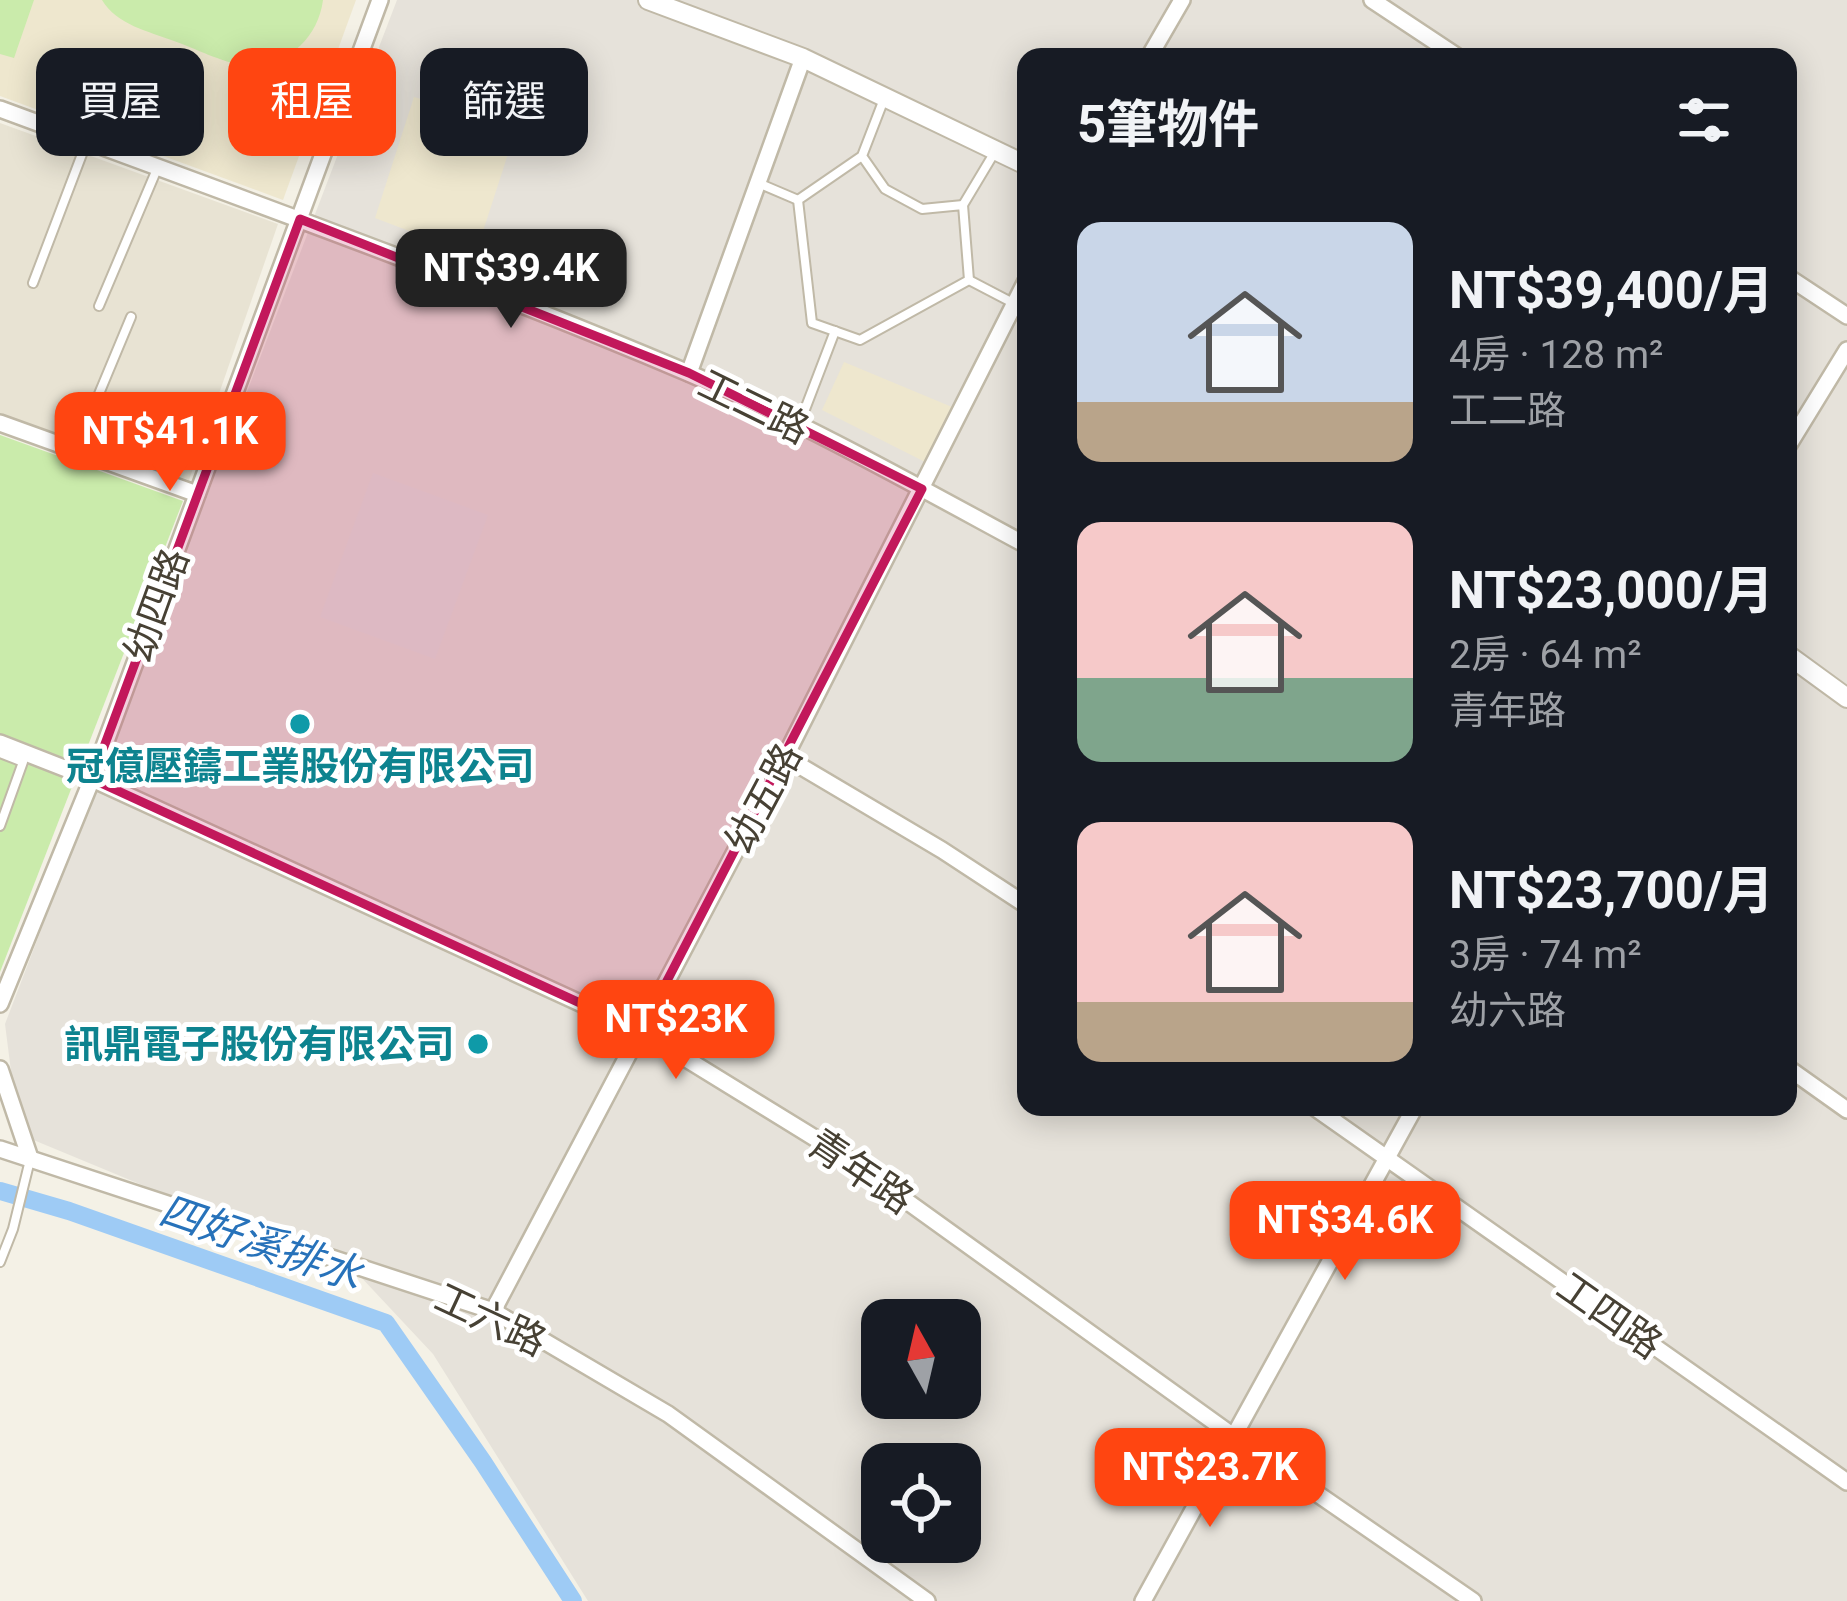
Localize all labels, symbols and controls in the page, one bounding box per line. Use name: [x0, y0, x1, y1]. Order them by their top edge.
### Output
chip: 買屋: [36, 48, 204, 156]
chip: 租屋: [228, 48, 396, 156]
chip: 篩選: [420, 48, 588, 156]
icon: filters: [1671, 87, 1737, 153]
text: 5筆物件: [1077, 95, 1259, 154]
pin: NT$39.4K: [387, 229, 635, 331]
text: NT$39.4K: [423, 245, 599, 291]
text: NT$39,400/月: [1449, 261, 1774, 320]
icon: home: [1173, 270, 1317, 414]
text: 4房 · 128 m²: [1449, 332, 1663, 378]
street label: 工二路: [691, 361, 816, 453]
text: 工二路: [1449, 388, 1566, 434]
pin: NT$41.1K: [46, 392, 294, 494]
text: NT$41.1K: [82, 408, 258, 454]
street label: 幼四路: [115, 542, 199, 668]
text: NT$23,000/月: [1449, 561, 1774, 620]
icon: home: [1173, 570, 1317, 714]
text: 2房 · 64 m²: [1449, 632, 1641, 678]
text: 青年路: [1449, 688, 1566, 734]
marker: 冠億壓鑄工業股份有限公司: [287, 711, 313, 737]
street label: 幼五路: [716, 736, 812, 861]
place label: 冠億壓鑄工業股份有限公司: [66, 744, 534, 790]
text: NT$23,700/月: [1449, 861, 1774, 920]
icon: home: [1173, 870, 1317, 1014]
text: 3房 · 74 m²: [1449, 932, 1641, 978]
pin: NT$23K: [578, 980, 774, 1082]
text: 幼六路: [1449, 988, 1566, 1034]
text: NT$23K: [604, 996, 748, 1042]
place label: 訊鼎電子股份有限公司: [64, 1022, 454, 1068]
marker: 訊鼎電子股份有限公司: [465, 1031, 491, 1057]
street label: 青年路: [799, 1120, 922, 1224]
pin: NT$34.6K: [1221, 1181, 1469, 1283]
water label: 四好溪排水: [154, 1185, 370, 1300]
text: NT$34.6K: [1257, 1197, 1433, 1243]
street label: 工四路: [1548, 1263, 1671, 1368]
street label: 工六路: [428, 1274, 553, 1365]
north arrow: [861, 1299, 981, 1419]
map controls: [861, 1299, 981, 1563]
pin: NT$23.7K: [1086, 1428, 1334, 1530]
button: locate: [861, 1443, 981, 1563]
text: NT$23.7K: [1122, 1444, 1298, 1490]

